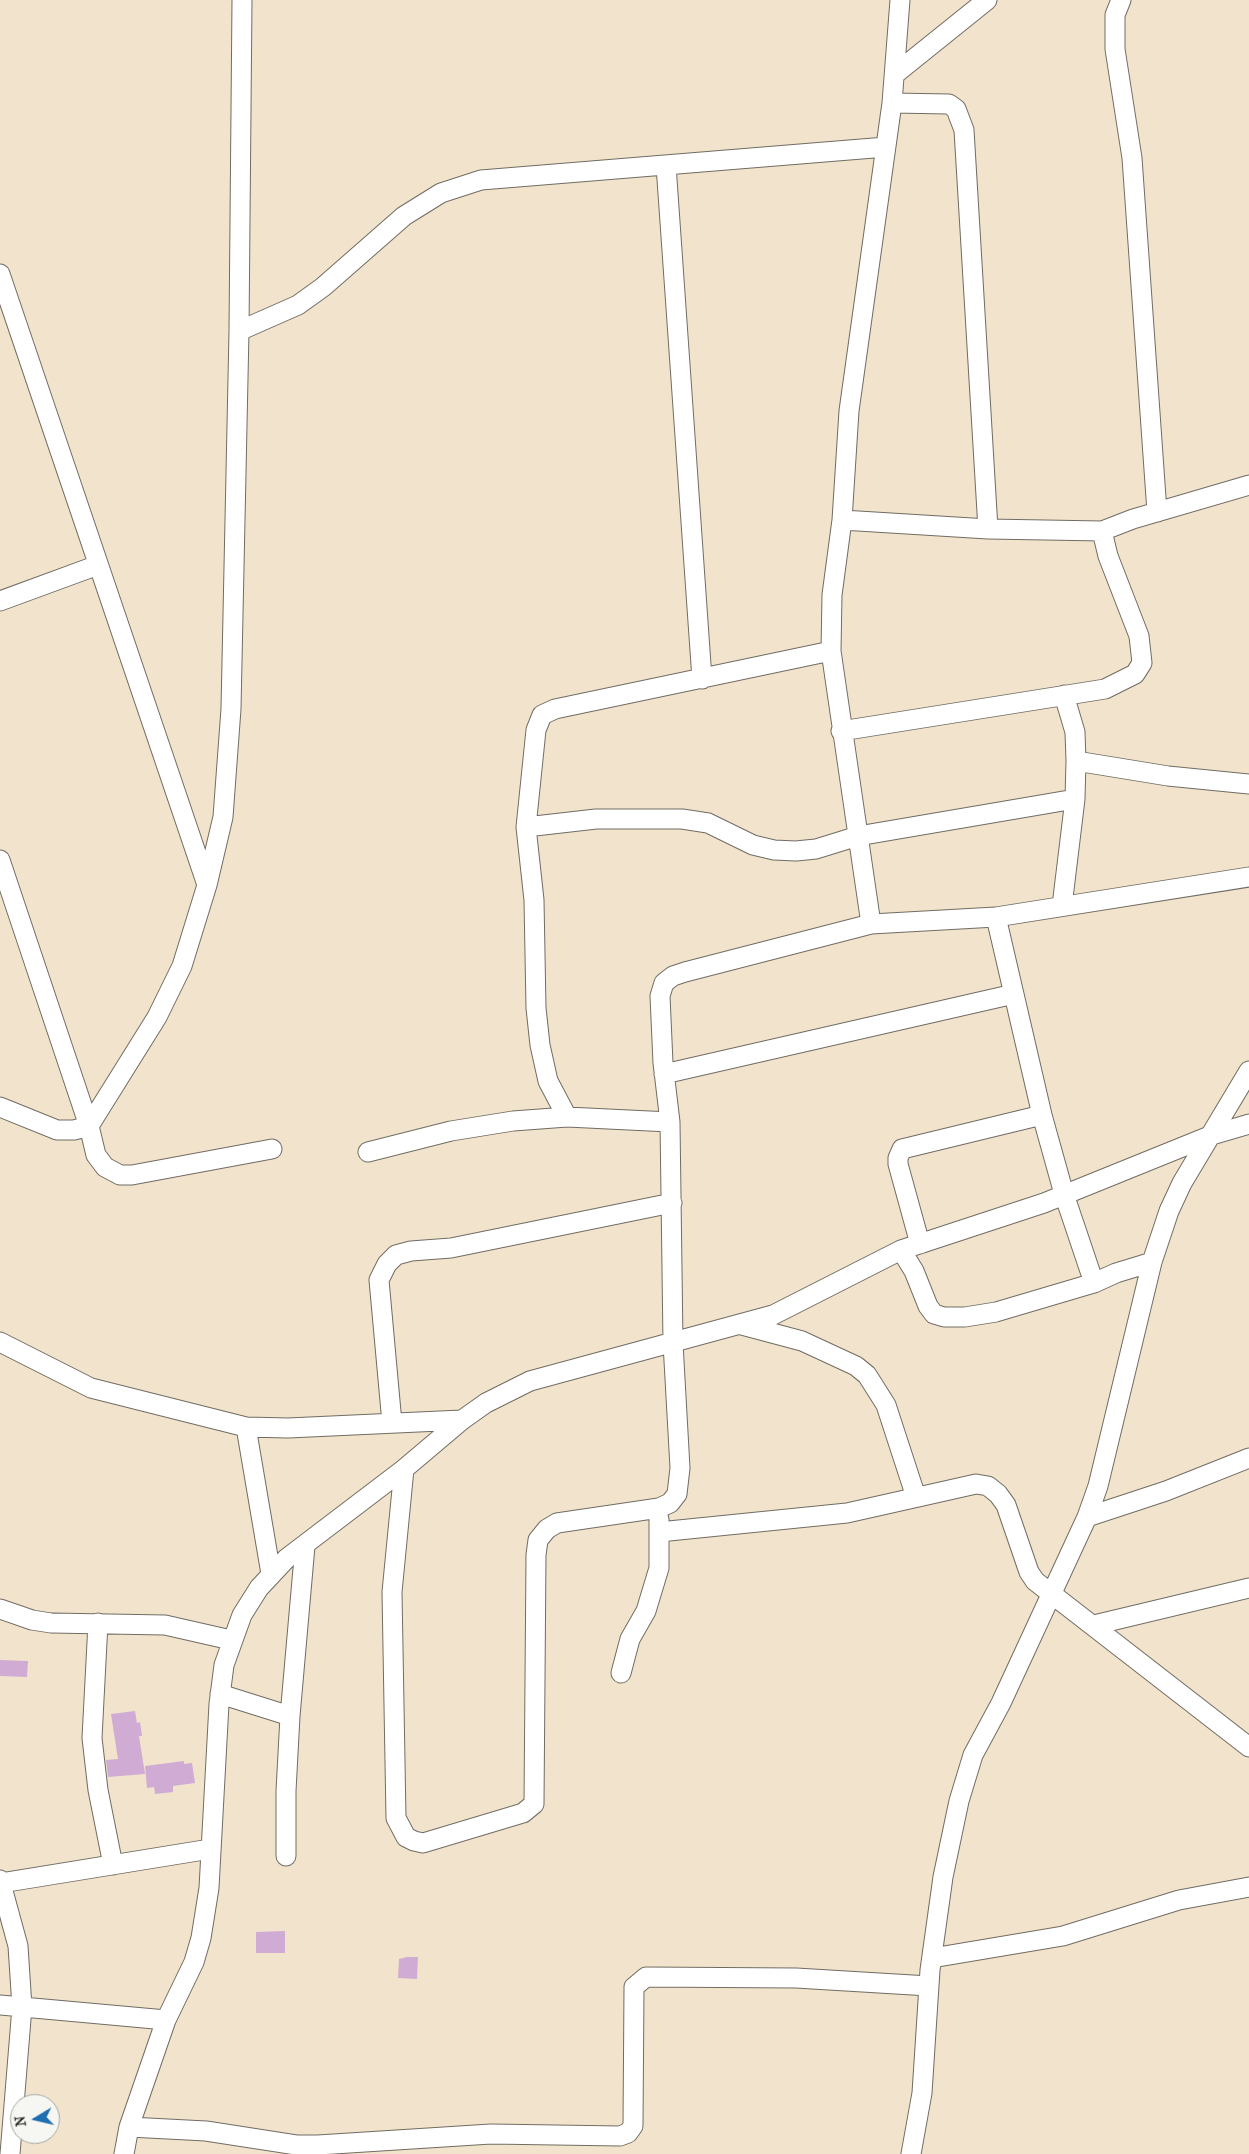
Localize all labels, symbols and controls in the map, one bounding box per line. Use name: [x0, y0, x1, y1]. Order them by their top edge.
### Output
north arrow: [10, 2094, 60, 2144]
text: N: [11, 2115, 30, 2128]

